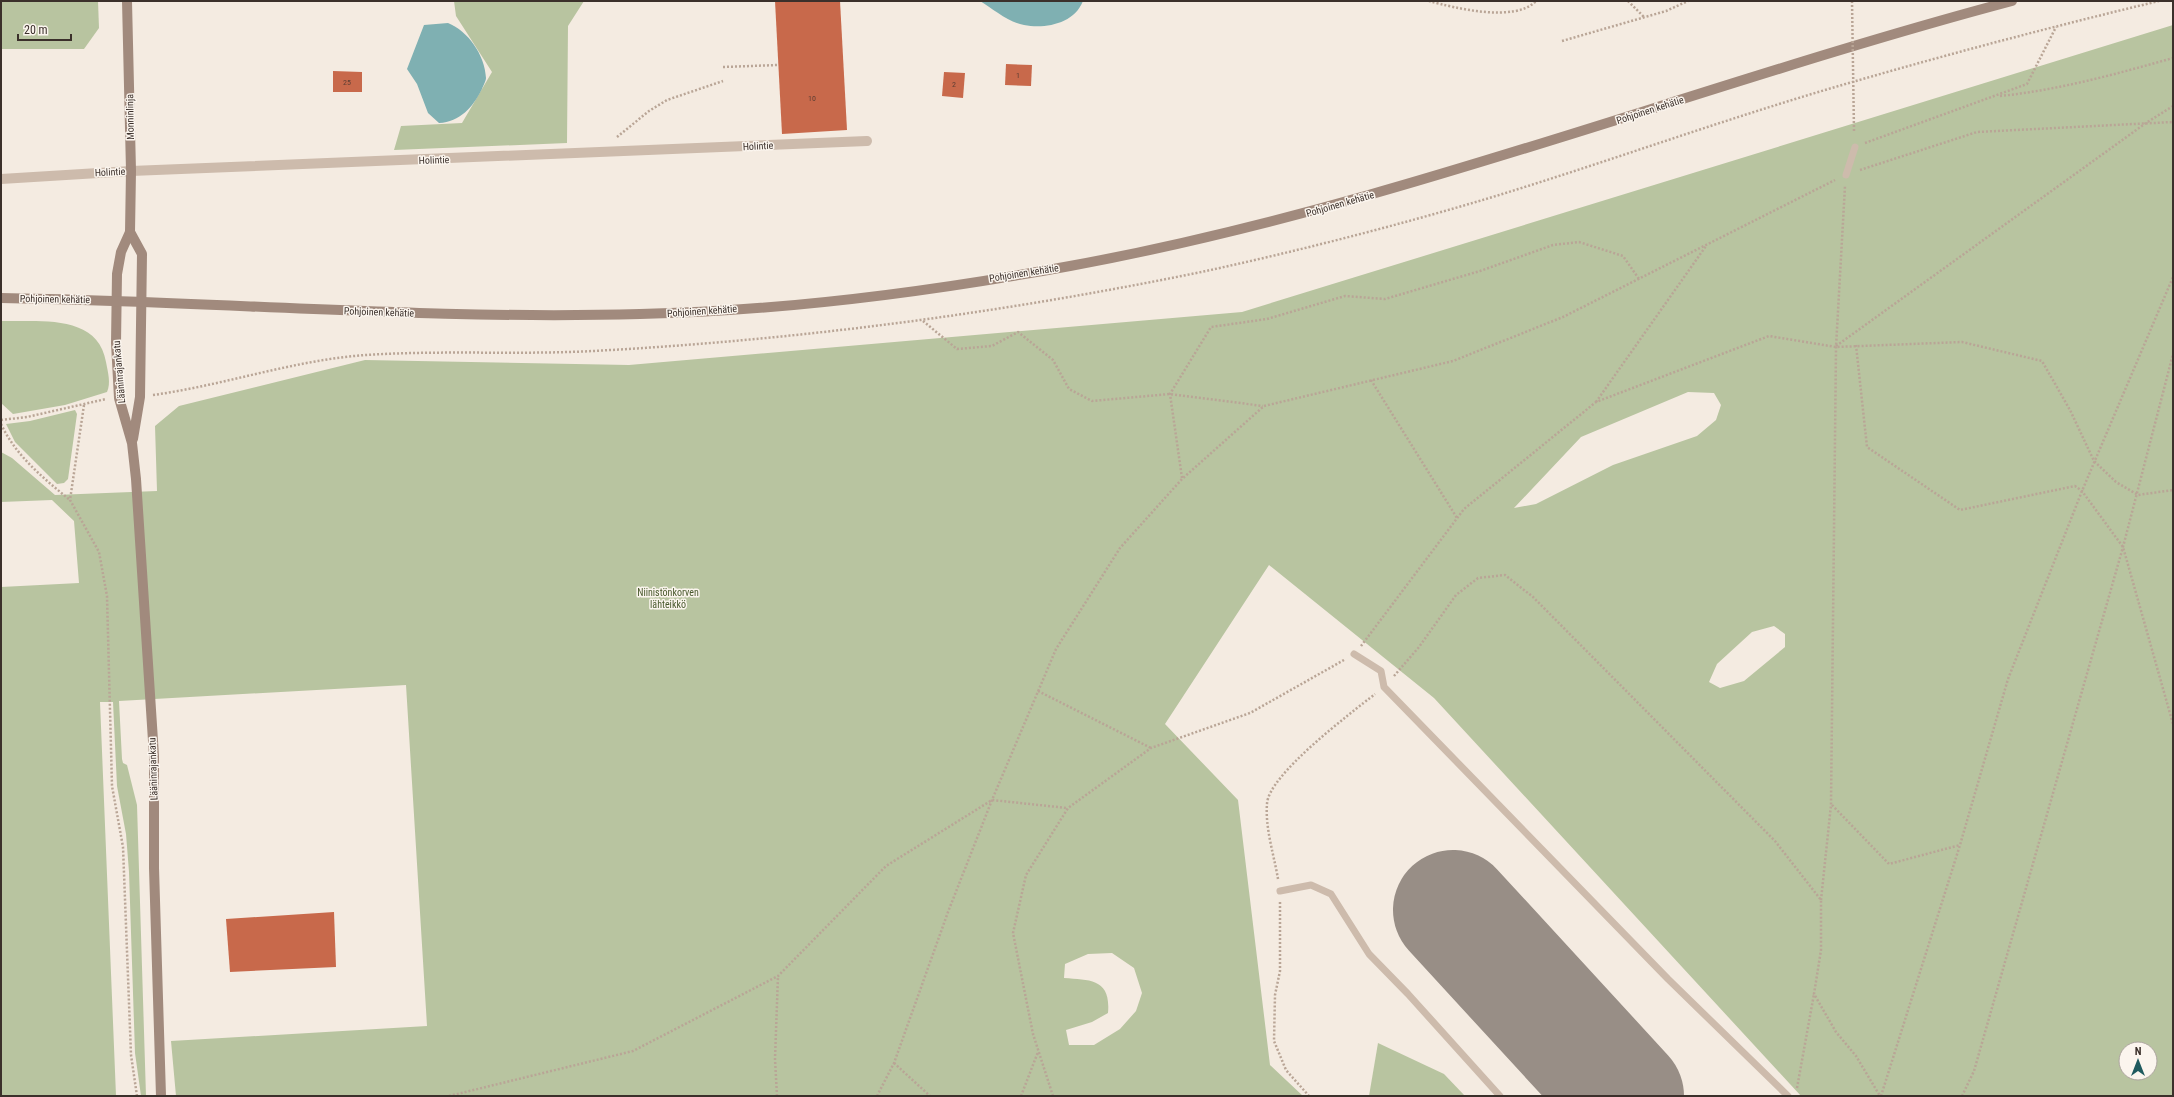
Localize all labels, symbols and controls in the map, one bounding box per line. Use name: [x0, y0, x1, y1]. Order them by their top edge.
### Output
scale bar: [18, 16, 71, 42]
text: 20 m: [24, 23, 48, 37]
house number: 1: [1016, 71, 1020, 80]
house number: 25: [343, 78, 351, 87]
house number: 2: [952, 80, 956, 89]
street label: Monninlinja: [124, 94, 136, 140]
house number: 10: [808, 94, 816, 103]
street label: Pohjoinen kehätie: [1615, 94, 1685, 126]
street label: Holintie: [742, 140, 774, 152]
street label: Holintie: [419, 154, 450, 166]
street label: Holintie: [94, 166, 126, 178]
street label: Pohjoinen kehätie: [1305, 189, 1376, 219]
street label: Pohjoinen kehätie: [988, 262, 1060, 284]
street label: Pohjoinen kehätie: [20, 293, 91, 305]
street label: Pohjoinen kehätie: [667, 303, 738, 319]
street label: Pohjoinen kehätie: [344, 305, 415, 319]
street label: Lääninrajankatu: [111, 340, 127, 404]
park label: Niinistönkorven lähteikkö: [637, 587, 699, 610]
street label: Lääninrajankatu: [146, 737, 160, 801]
north arrow: [2118, 1041, 2158, 1081]
text: N: [2135, 1045, 2142, 1058]

